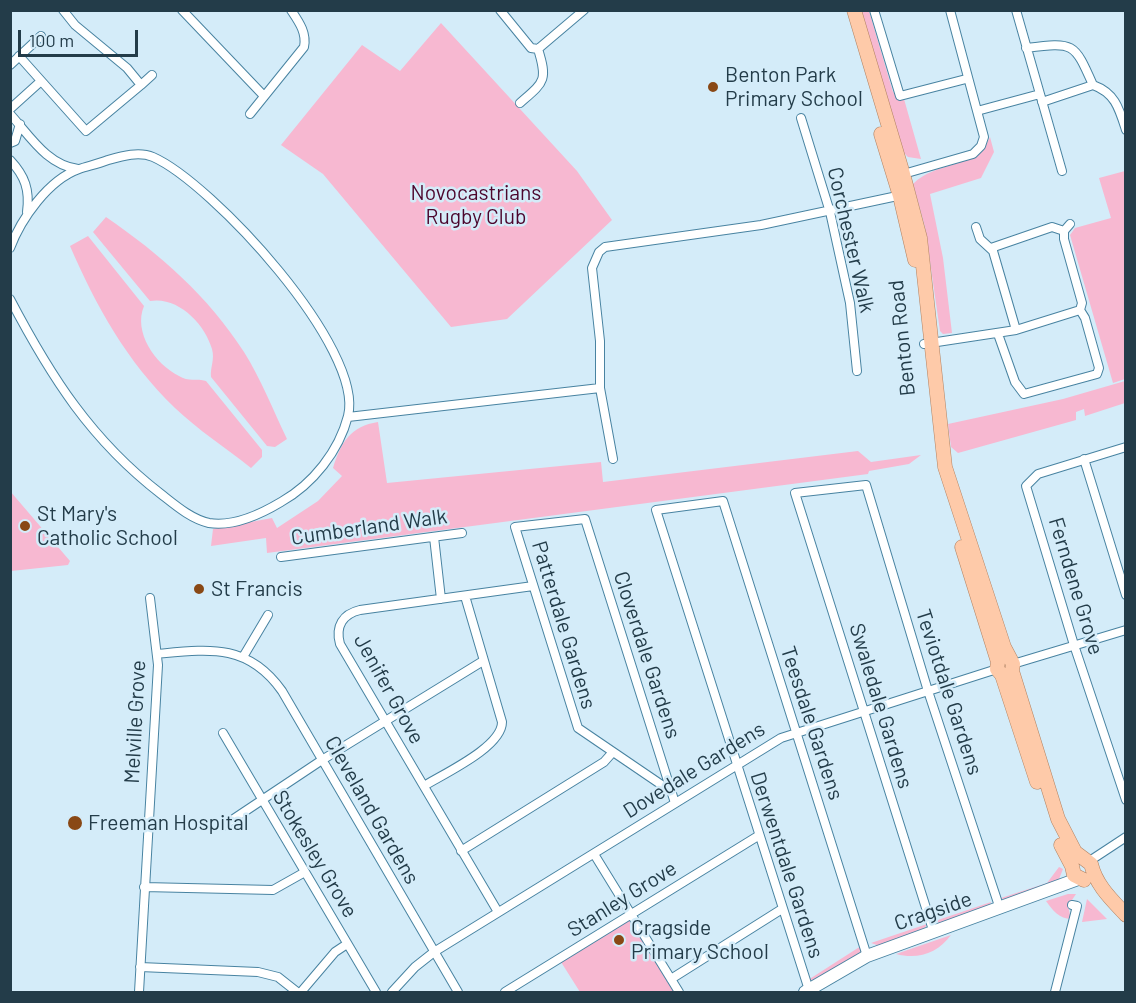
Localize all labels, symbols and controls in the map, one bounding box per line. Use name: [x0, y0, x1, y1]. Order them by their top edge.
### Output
scale bar: [21, 18, 141, 56]
text: 100 m: [29, 29, 74, 51]
place label: Benton Park Primary School: [725, 62, 863, 112]
marker: Benton Park Primary School: [706, 80, 720, 94]
street label: Corchester Walk: [822, 165, 880, 315]
park label: Novocastrians Rugby Club: [411, 180, 541, 230]
street label: Benton Road: [883, 279, 921, 397]
place label: St Mary's Catholic School: [37, 501, 178, 551]
street label: Cumberland Walk: [289, 504, 449, 550]
street label: Ferndene Grove: [1043, 514, 1109, 658]
marker: St Mary's Catholic School: [18, 519, 32, 533]
street label: Patterdale Gardens: [526, 538, 602, 712]
street label: Cloverdale Gardens: [608, 568, 686, 742]
place label: St Francis: [211, 576, 303, 602]
marker: St Francis: [192, 582, 206, 596]
street label: Teviotdale Gardens: [910, 606, 988, 778]
street label: Swaledale Gardens: [844, 620, 918, 792]
street label: Jenifer Grove: [348, 630, 430, 748]
street label: Teesdale Gardens: [775, 643, 849, 803]
street label: Melville Grove: [119, 660, 151, 784]
street label: Dovedale Gardens: [619, 716, 769, 824]
street label: Cleveland Gardens: [319, 731, 425, 889]
street label: Derwentdale Gardens: [745, 769, 829, 961]
street label: Stokesley Grove: [267, 786, 363, 922]
place label: Freeman Hospital: [88, 810, 249, 836]
marker: Freeman Hospital: [66, 814, 84, 832]
street label: Stanley Grove: [563, 856, 681, 942]
street label: Cragside: [891, 886, 975, 936]
place label: Cragside Primary School: [631, 915, 769, 965]
marker: Cragside Primary School: [612, 933, 626, 947]

